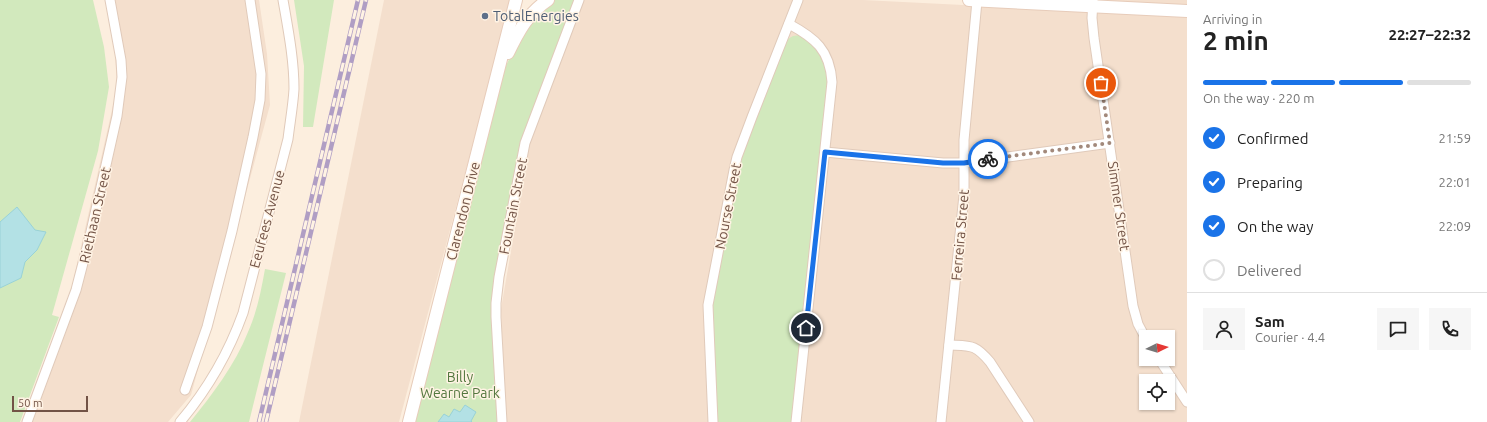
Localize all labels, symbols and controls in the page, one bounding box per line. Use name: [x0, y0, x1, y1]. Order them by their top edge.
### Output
place label: TotalEnergies: [493, 8, 579, 24]
marker: TotalEnergies: [480, 11, 490, 21]
text: Arriving in: [1203, 12, 1262, 26]
text: 2 min: [1203, 26, 1269, 55]
text: 22:27–22:32: [1388, 26, 1471, 43]
pin: [1084, 66, 1118, 100]
icon: bag: [1090, 72, 1112, 94]
text: On the way · 220 m: [1203, 91, 1315, 105]
icon: check: [1203, 127, 1225, 149]
text: Confirmed: [1237, 130, 1309, 147]
text: 21:59: [1438, 131, 1471, 145]
courier: [968, 139, 1008, 179]
icon: bike: [977, 148, 999, 170]
street label: Fountain Street: [496, 156, 530, 256]
street label: Clarendon Drive: [443, 160, 483, 262]
street label: Simmer Street: [1105, 160, 1133, 252]
street label: Nourse Street: [712, 161, 744, 251]
street label: Riethaan Street: [76, 165, 114, 265]
street label: Eeufees Avenue: [246, 168, 288, 270]
icon: check: [1203, 171, 1225, 193]
text: Preparing: [1237, 174, 1303, 191]
text: 22:01: [1438, 175, 1471, 189]
street label: Ferreira Street: [948, 188, 972, 281]
icon: check: [1203, 215, 1225, 237]
text: On the way: [1237, 218, 1313, 235]
text: 22:09: [1438, 219, 1471, 233]
text: Delivered: [1237, 262, 1302, 279]
button: person: [1203, 308, 1245, 350]
button: chat: [1377, 308, 1419, 350]
button: phone: [1429, 308, 1471, 350]
pin: [789, 311, 823, 345]
text: Sam: [1255, 313, 1285, 330]
icon: home: [795, 317, 817, 339]
north arrow: [1139, 330, 1175, 366]
map controls: [1139, 330, 1175, 410]
text: Courier · 4.4: [1255, 330, 1325, 344]
park label: Billy Wearne Park: [420, 369, 500, 401]
button: locate: [1139, 374, 1175, 410]
scale bar: [12, 394, 88, 413]
text: 50 m: [18, 397, 42, 409]

